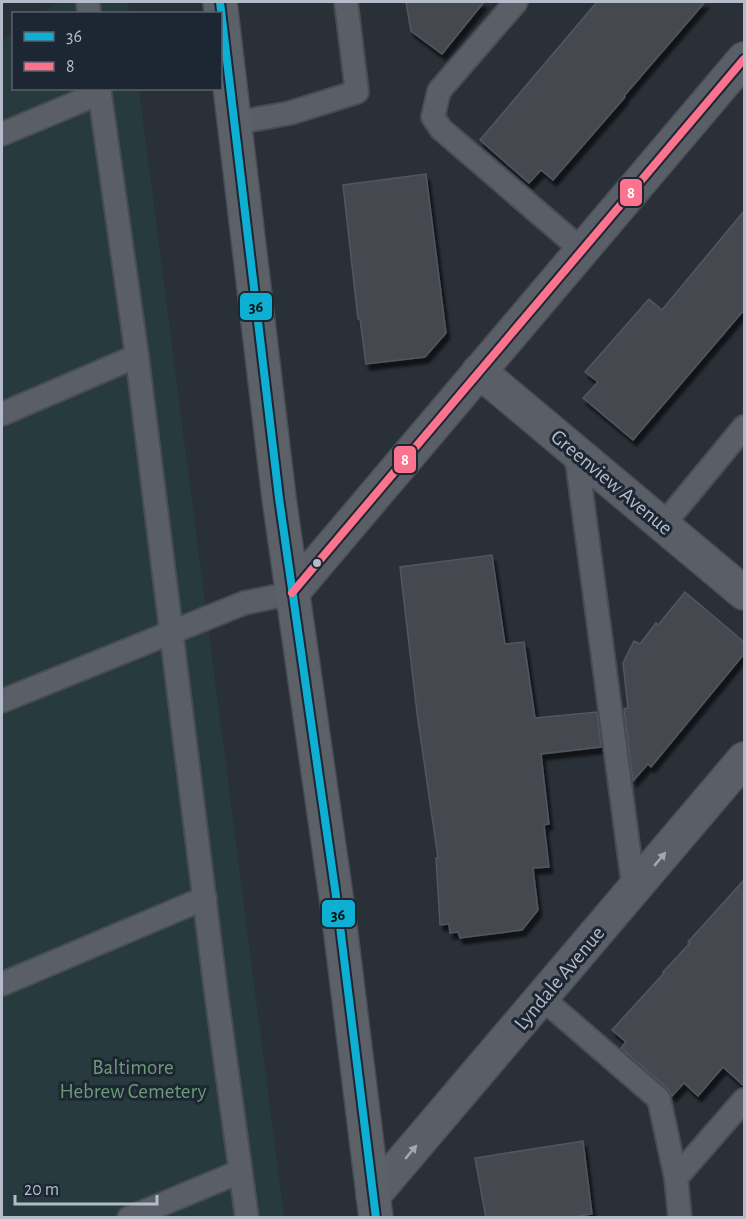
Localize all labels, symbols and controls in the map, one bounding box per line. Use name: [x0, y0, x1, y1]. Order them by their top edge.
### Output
legend: [12, 12, 222, 90]
text: 36: [66, 28, 82, 46]
text: 8: [66, 58, 75, 76]
line badge: 8: [619, 178, 643, 207]
text: 8: [627, 185, 635, 201]
line badge: 36: [239, 292, 273, 321]
text: 36: [249, 299, 264, 315]
street label: Greenview Avenue: [547, 426, 676, 539]
line badge: 8: [393, 445, 417, 474]
text: 8: [401, 452, 409, 468]
unlabelled marker: [311, 557, 323, 569]
one-way arrow: [653, 852, 666, 867]
line badge: 36: [321, 899, 356, 928]
text: 36: [331, 907, 346, 923]
street label: Lyndale Avenue: [510, 922, 609, 1034]
park label: Baltimore Hebrew Cemetery: [59, 1057, 207, 1102]
one-way arrow: [404, 1145, 417, 1160]
scale bar: [15, 1168, 158, 1206]
text: 20 m: [24, 1181, 59, 1199]

